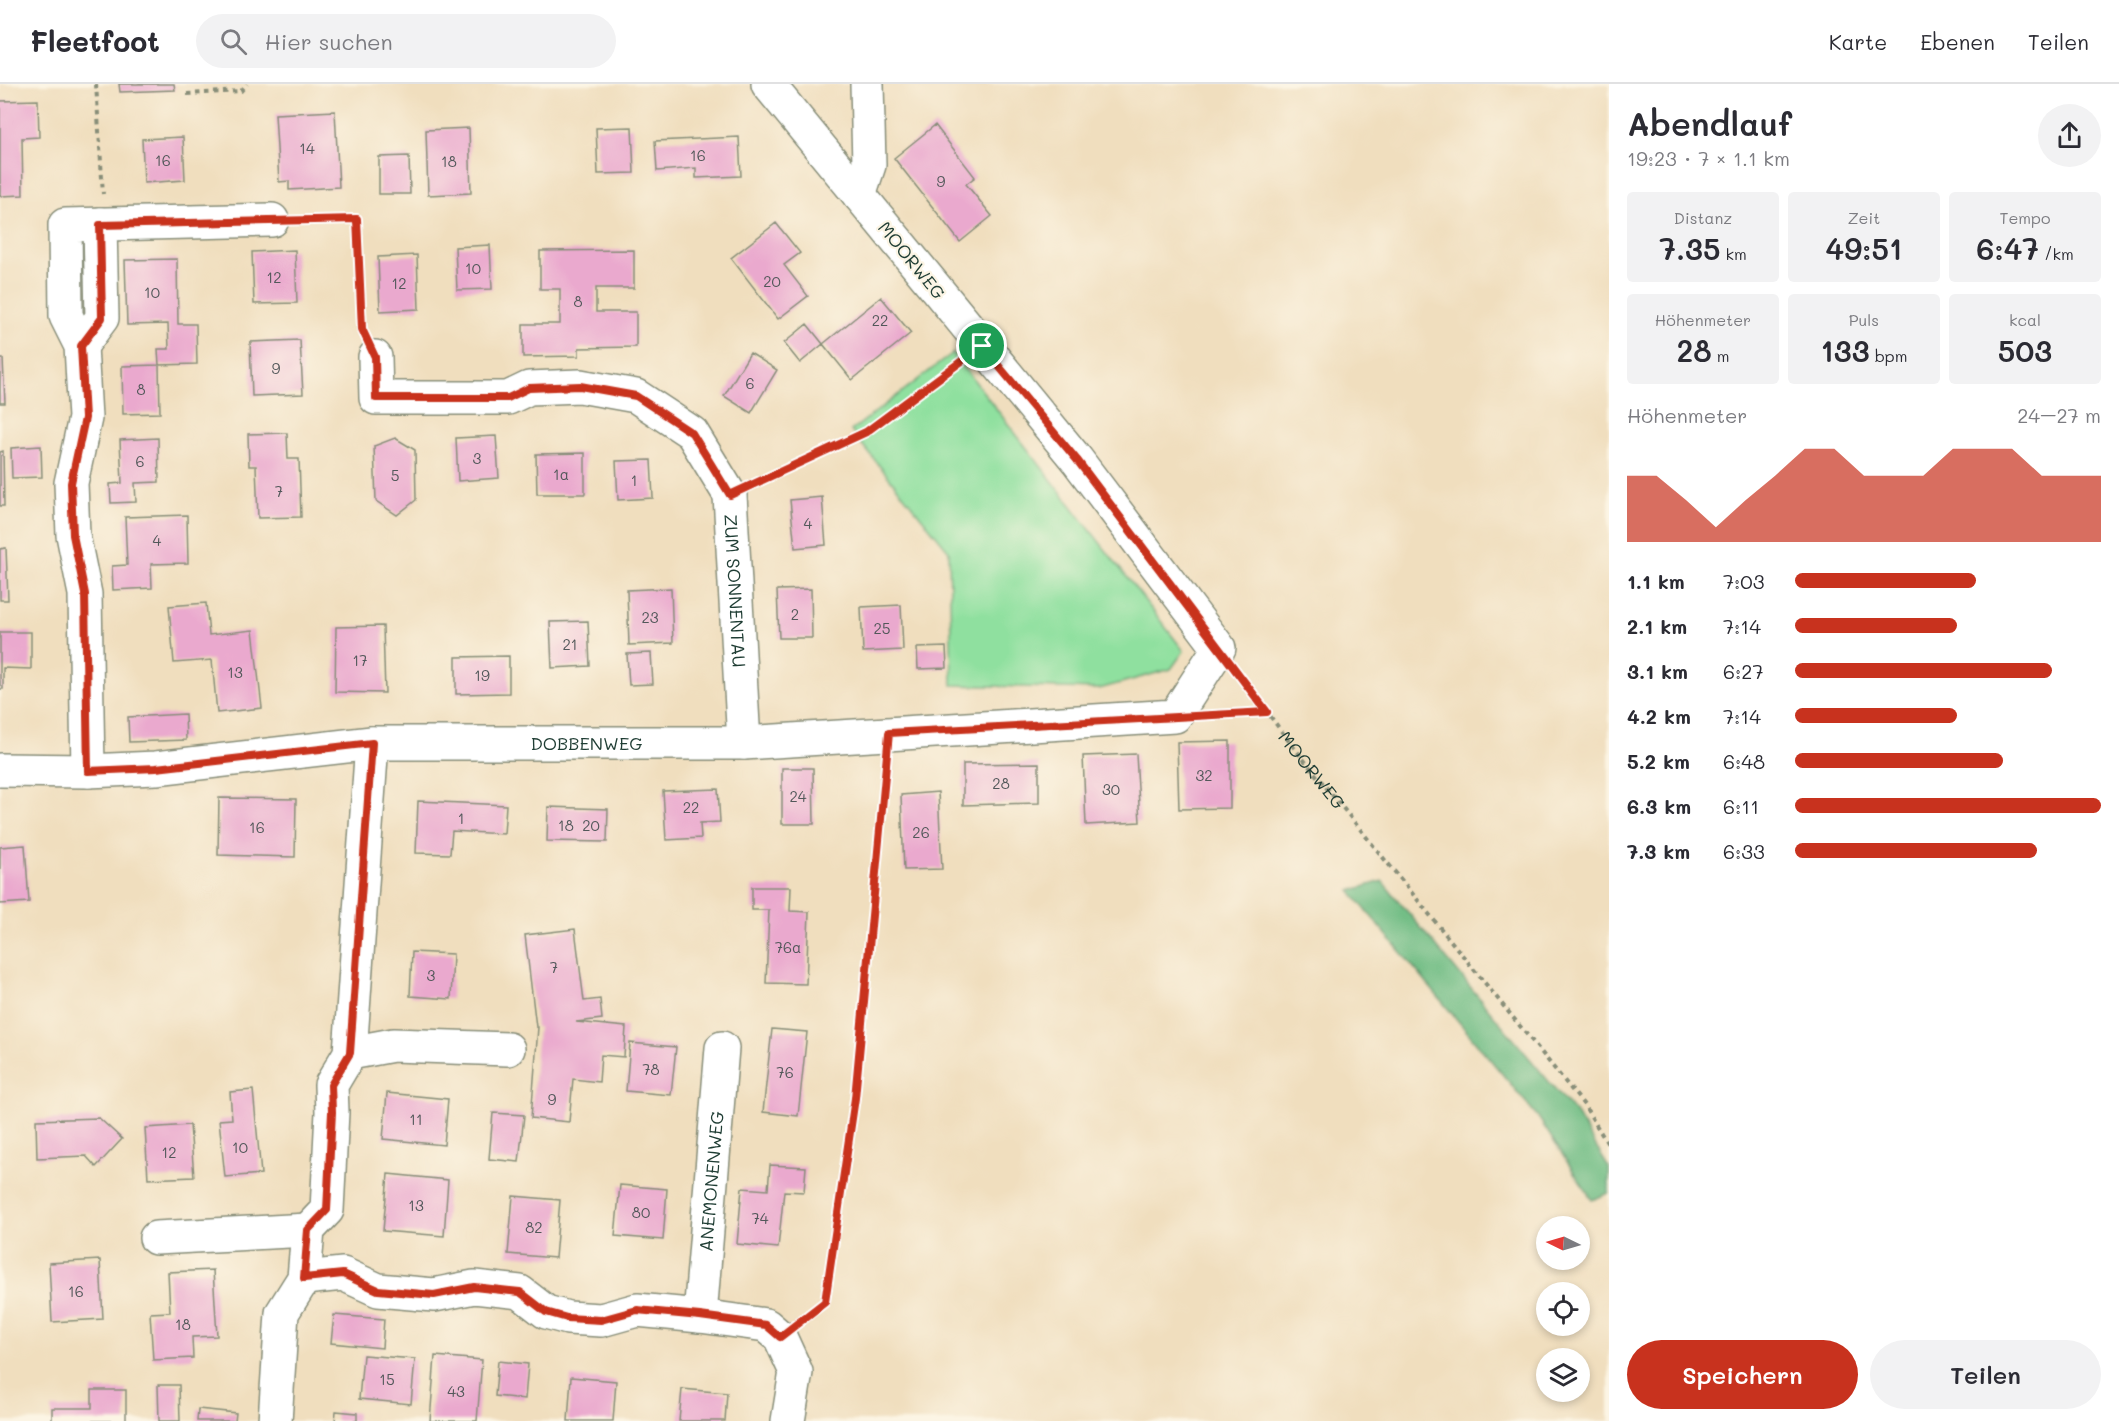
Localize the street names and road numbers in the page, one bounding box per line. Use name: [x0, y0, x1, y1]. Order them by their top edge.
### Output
street label: MOORWEG: [873, 216, 951, 304]
street label: ZUM SONNENTAU: [719, 514, 752, 668]
street label: MOORWEG: [1273, 726, 1351, 814]
street label: DOBBENWEG: [530, 731, 643, 755]
street label: ANEMONENWEG: [693, 1110, 729, 1253]

